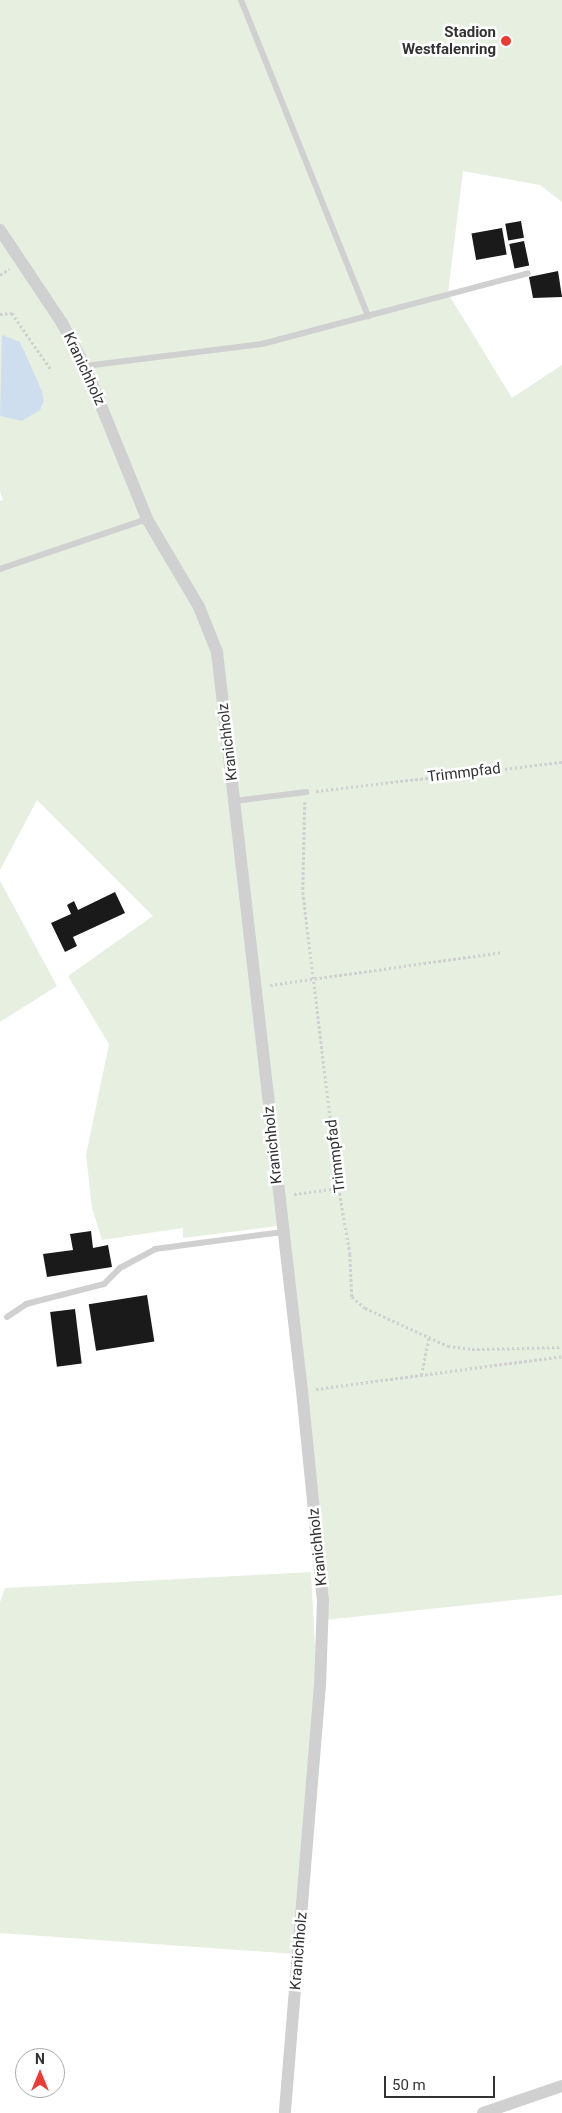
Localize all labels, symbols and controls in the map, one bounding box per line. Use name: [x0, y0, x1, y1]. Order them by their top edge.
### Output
place label: Stadion Westfalenring: [402, 23, 496, 58]
marker: Stadion Westfalenring: [500, 35, 512, 47]
street label: Kranichholz: [59, 330, 109, 408]
street label: Kranichholz: [214, 702, 242, 782]
street label: Trimmpfad: [426, 760, 502, 786]
street label: Kranichholz: [260, 1105, 286, 1185]
street label: Trimmpfad: [323, 1118, 349, 1194]
street label: Kranichholz: [305, 1507, 331, 1587]
street label: Kranichholz: [287, 1911, 311, 1991]
north arrow: [15, 2048, 65, 2098]
text: N: [35, 2051, 45, 2067]
scale bar: [387, 2066, 498, 2098]
text: 50 m: [392, 2076, 426, 2094]

